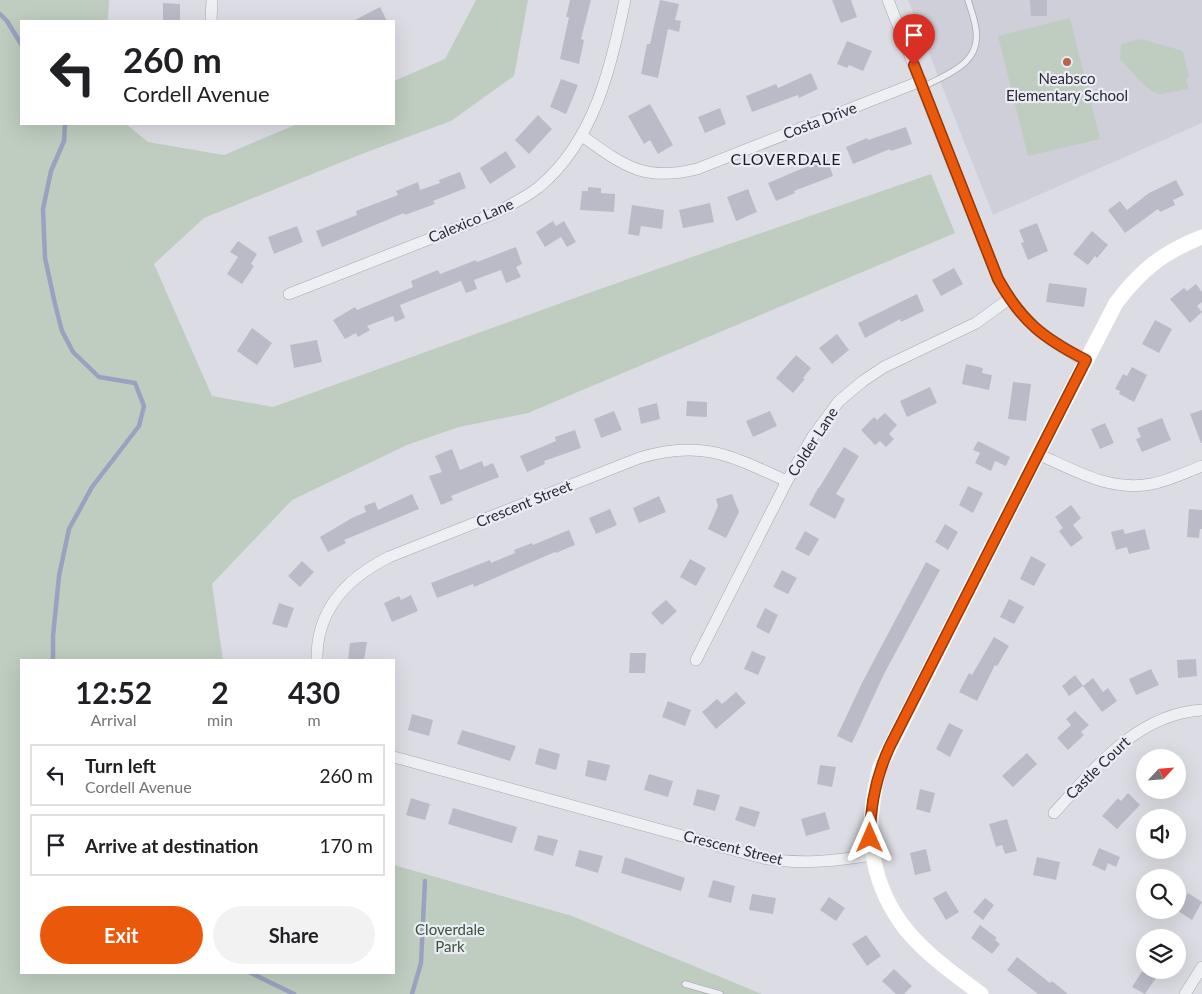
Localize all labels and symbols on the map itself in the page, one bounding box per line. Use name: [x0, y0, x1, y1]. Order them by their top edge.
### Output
pin: [893, 14, 935, 65]
marker: Neabsco Elementary School: [1061, 56, 1073, 68]
place label: Neabsco Elementary School: [1006, 69, 1128, 104]
street label: Costa Drive: [780, 98, 859, 142]
district label: CLOVERDALE: [730, 149, 842, 168]
street label: Calexico Lane: [425, 194, 516, 246]
street label: Colder Lane: [783, 404, 841, 479]
street label: Crescent Street: [473, 475, 575, 530]
street label: Castle Court: [1061, 732, 1134, 802]
north arrow: [1136, 749, 1186, 799]
position arrow: [843, 811, 895, 863]
street label: Crescent Street: [682, 826, 785, 868]
park label: Cloverdale Park: [415, 920, 485, 955]

